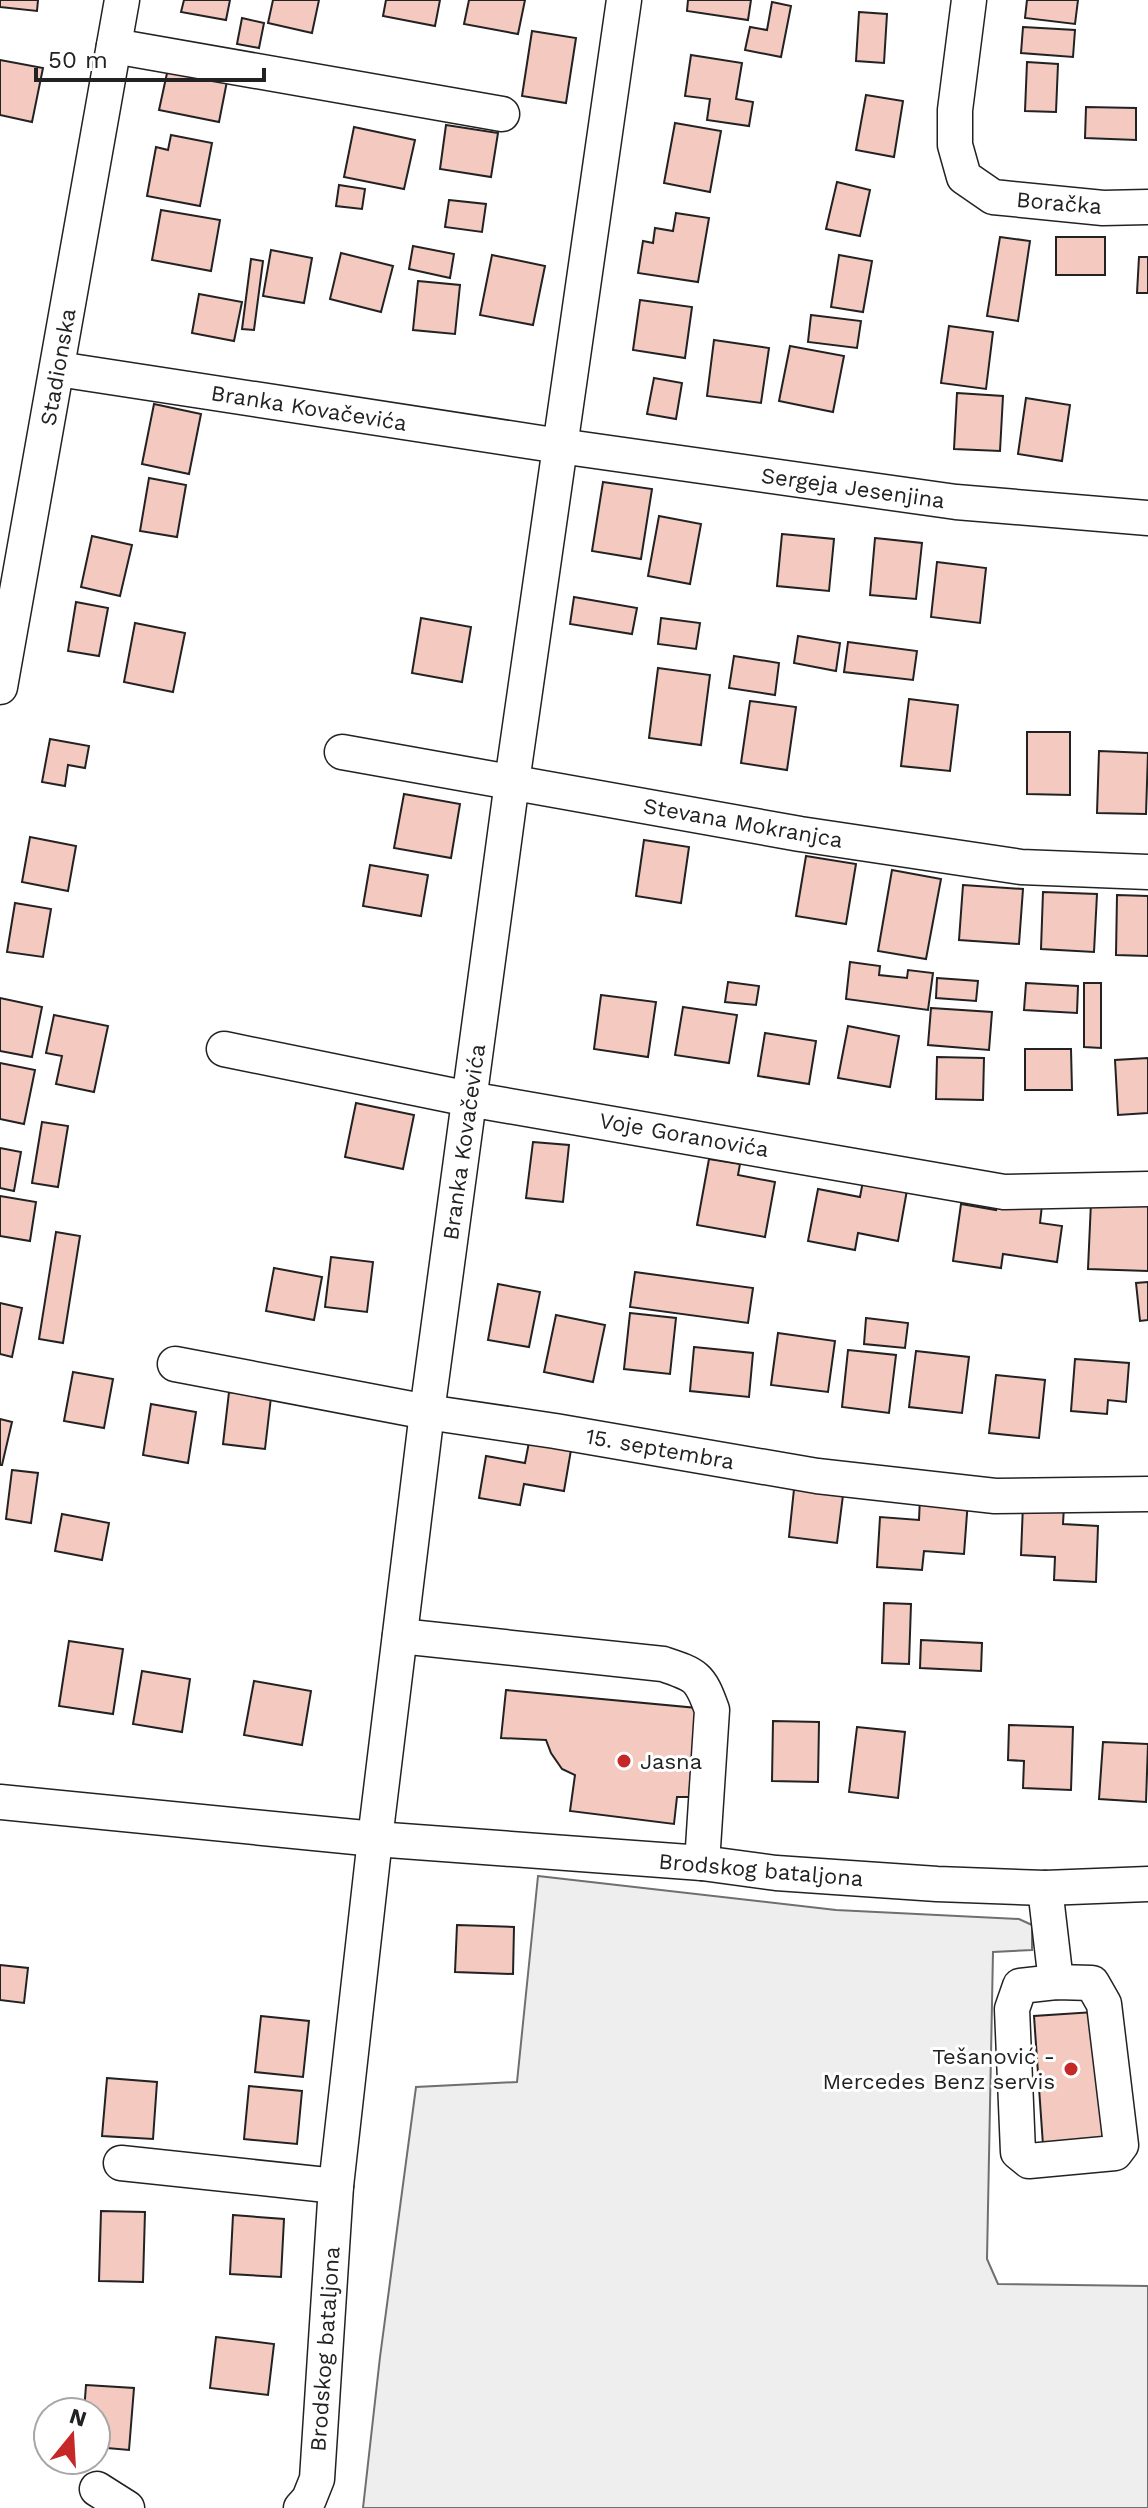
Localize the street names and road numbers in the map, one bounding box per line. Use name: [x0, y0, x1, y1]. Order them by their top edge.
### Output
street label: Boračka: [1015, 187, 1103, 219]
street label: Stadionska: [35, 306, 81, 428]
street label: Branka Kovačevića: [209, 380, 409, 436]
street label: Sergeja Jesenjina: [760, 463, 946, 513]
street label: Stevana Mokranjca: [641, 793, 845, 853]
street label: Branka Kovačevića: [438, 1042, 490, 1242]
street label: Voje Goranovića: [597, 1108, 771, 1162]
street label: 15. septembra: [584, 1424, 736, 1474]
street label: Brodskog bataljona: [658, 1849, 864, 1891]
street label: Brodskog bataljona: [305, 2246, 345, 2452]

